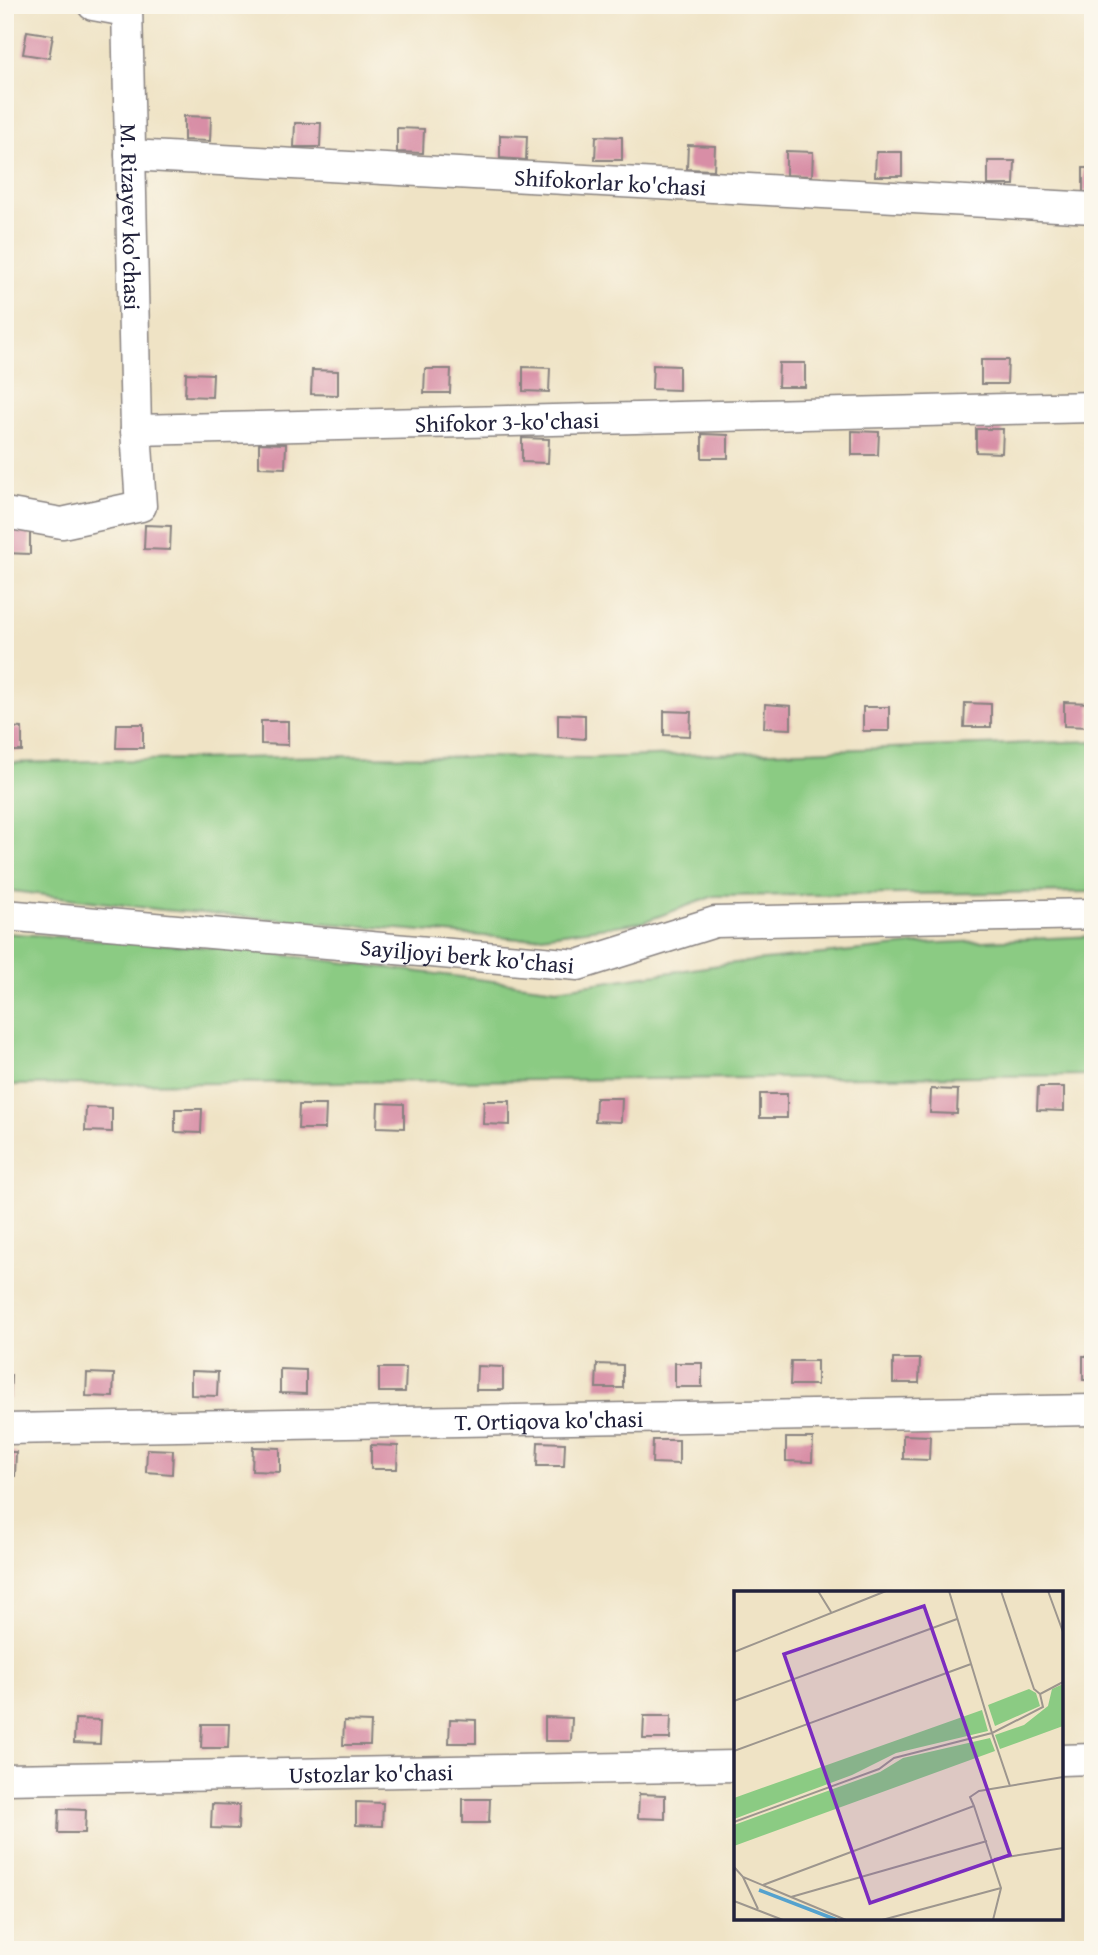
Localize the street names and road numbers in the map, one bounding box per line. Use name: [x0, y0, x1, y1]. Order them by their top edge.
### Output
street label: M. Rizayev ko'chasi: [113, 123, 150, 311]
street label: Shifokorlar ko'chasi: [513, 160, 707, 203]
street label: Shifokor 3-ko'chasi: [414, 402, 600, 440]
street label: Sayiljoyi berk ko'chasi: [359, 930, 576, 981]
street label: T. Ortiqova ko'chasi: [454, 1401, 644, 1438]
street label: Ustozlar ko'chasi: [289, 1755, 453, 1790]

